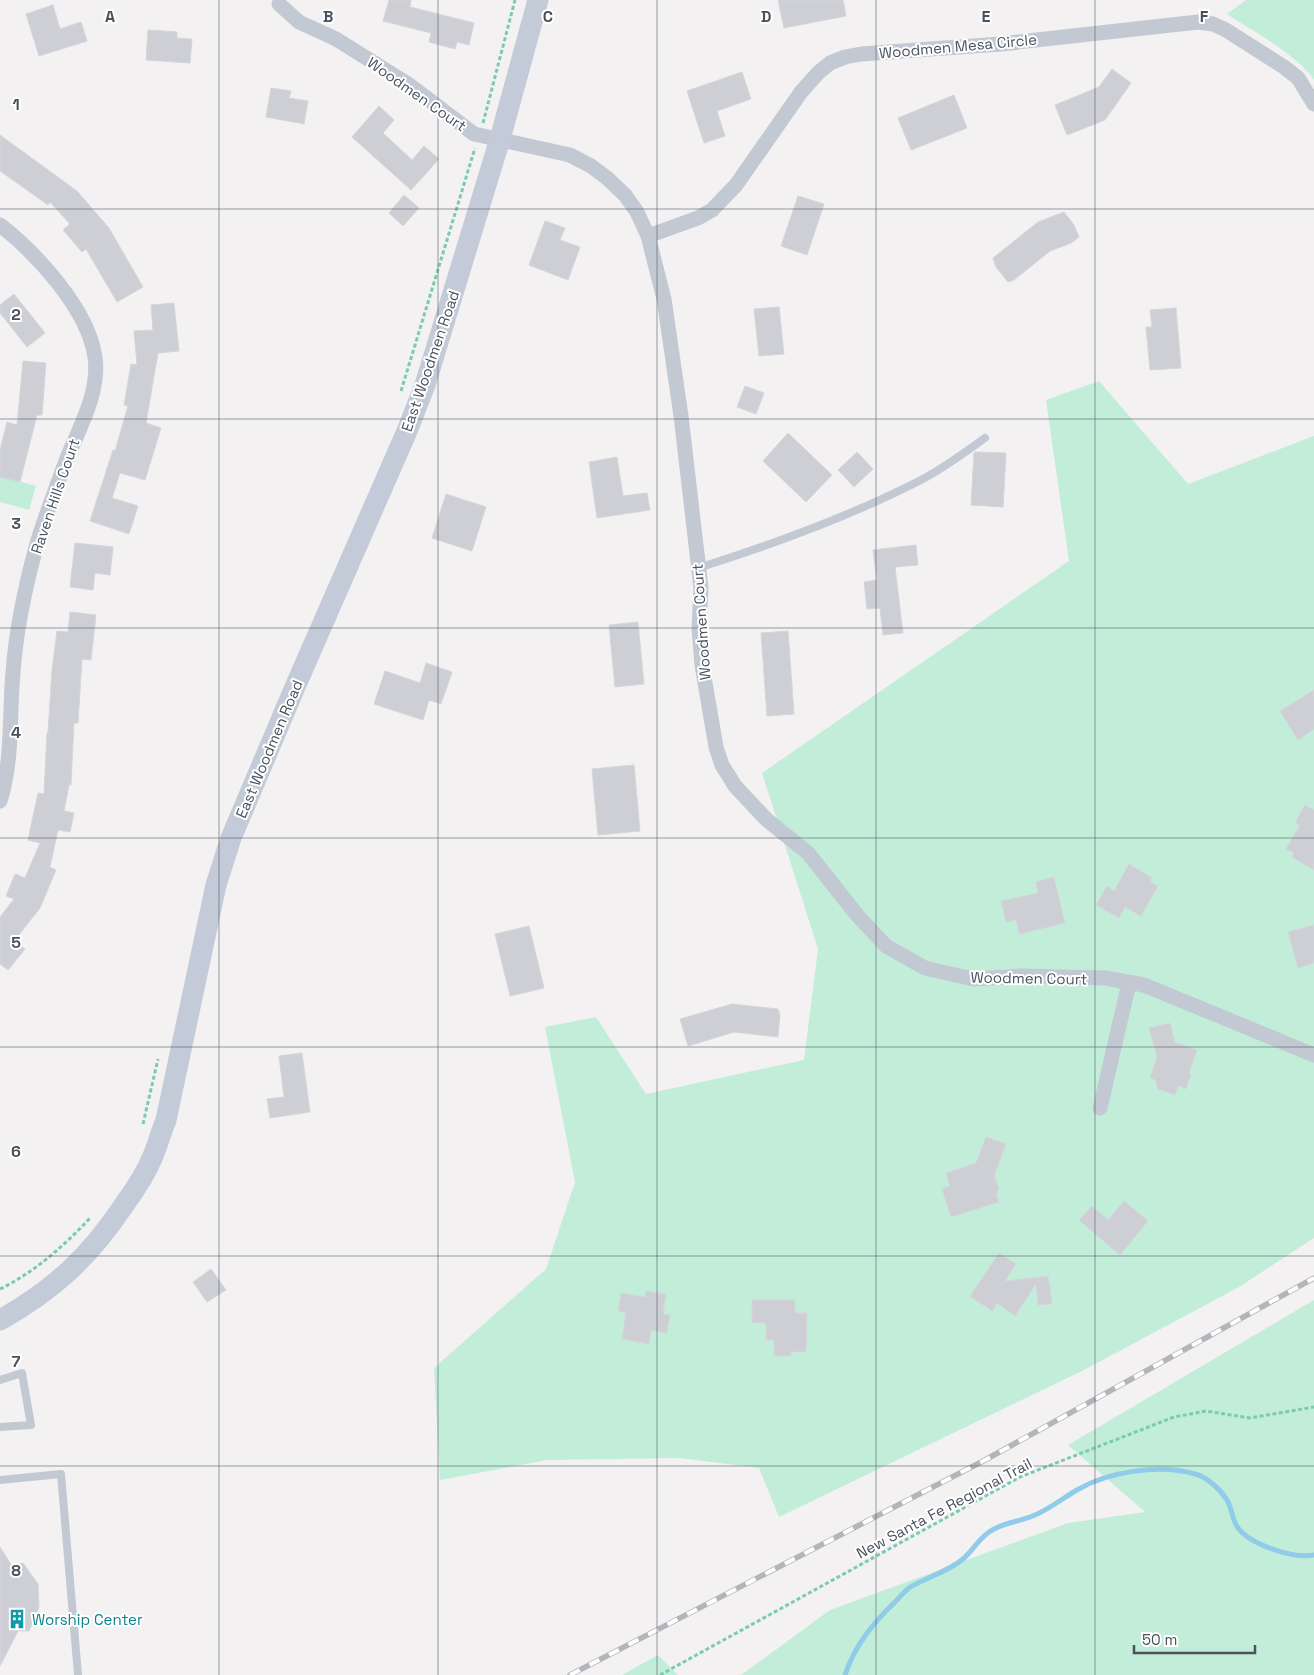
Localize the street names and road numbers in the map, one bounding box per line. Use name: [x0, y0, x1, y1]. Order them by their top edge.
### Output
street label: Woodmen Mesa Circle: [878, 30, 1038, 62]
street label: Woodmen Court: [364, 53, 470, 135]
street label: East Woodmen Road: [397, 288, 463, 434]
street label: Raven Hills Court: [26, 436, 84, 556]
street label: Woodmen Court: [687, 563, 715, 681]
street label: East Woodmen Road: [231, 677, 307, 821]
street label: Woodmen Court: [971, 967, 1088, 989]
street label: New Santa Fe Regional Trail: [853, 1454, 1035, 1562]

